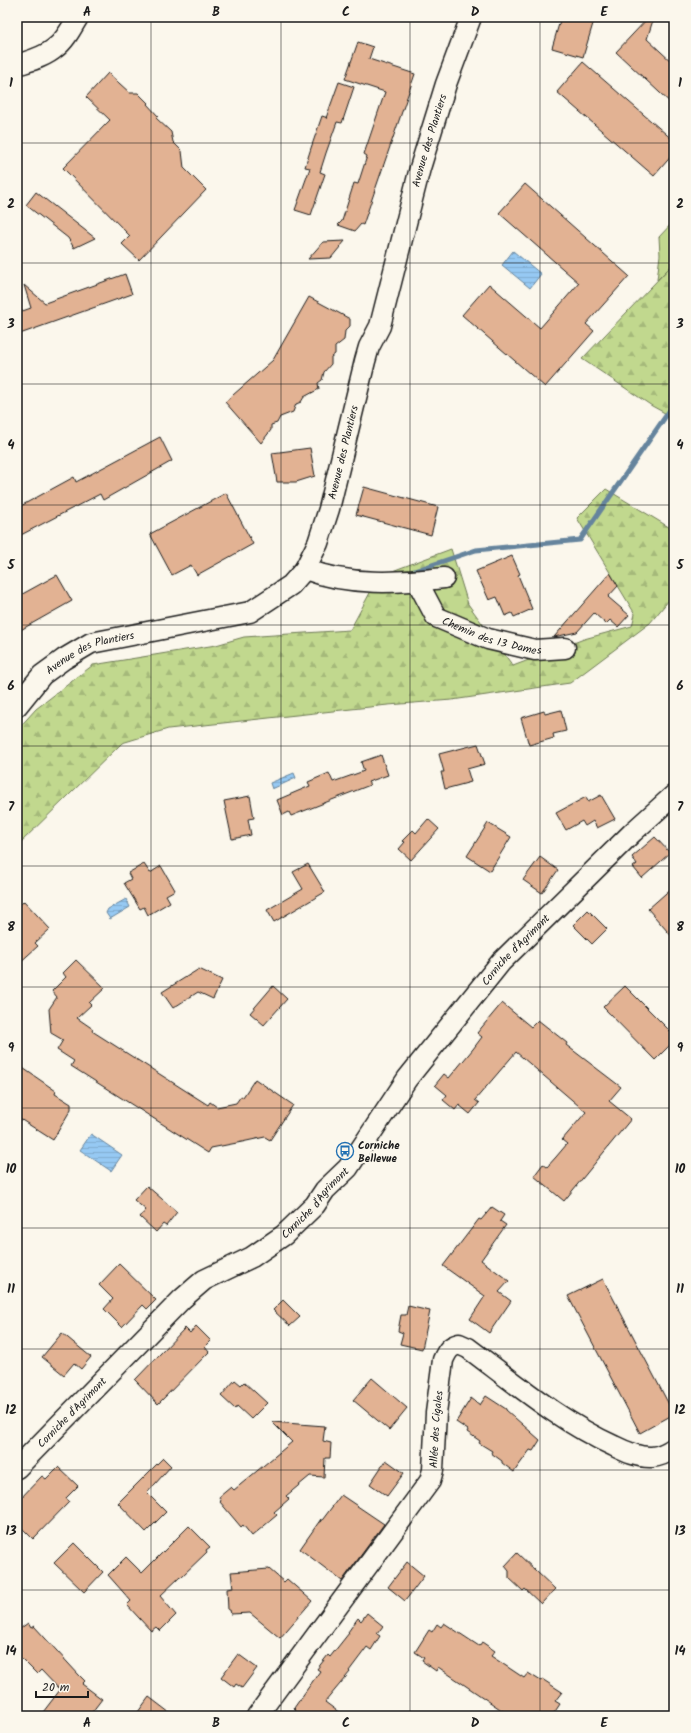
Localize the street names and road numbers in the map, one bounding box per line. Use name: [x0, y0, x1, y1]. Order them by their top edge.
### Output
street label: Avenue des Plantiers: [408, 92, 452, 189]
street label: Avenue des Plantiers: [324, 403, 364, 501]
street label: Chemin des 13 Dames: [439, 613, 542, 660]
street label: Avenue des Plantiers: [42, 627, 136, 680]
street label: Corniche d'Agrimont: [477, 910, 555, 990]
street label: Corniche d'Agrimont: [277, 1163, 354, 1243]
street label: Corniche d'Agrimont: [33, 1373, 112, 1452]
street label: Allée des Cigales: [425, 1389, 449, 1469]

